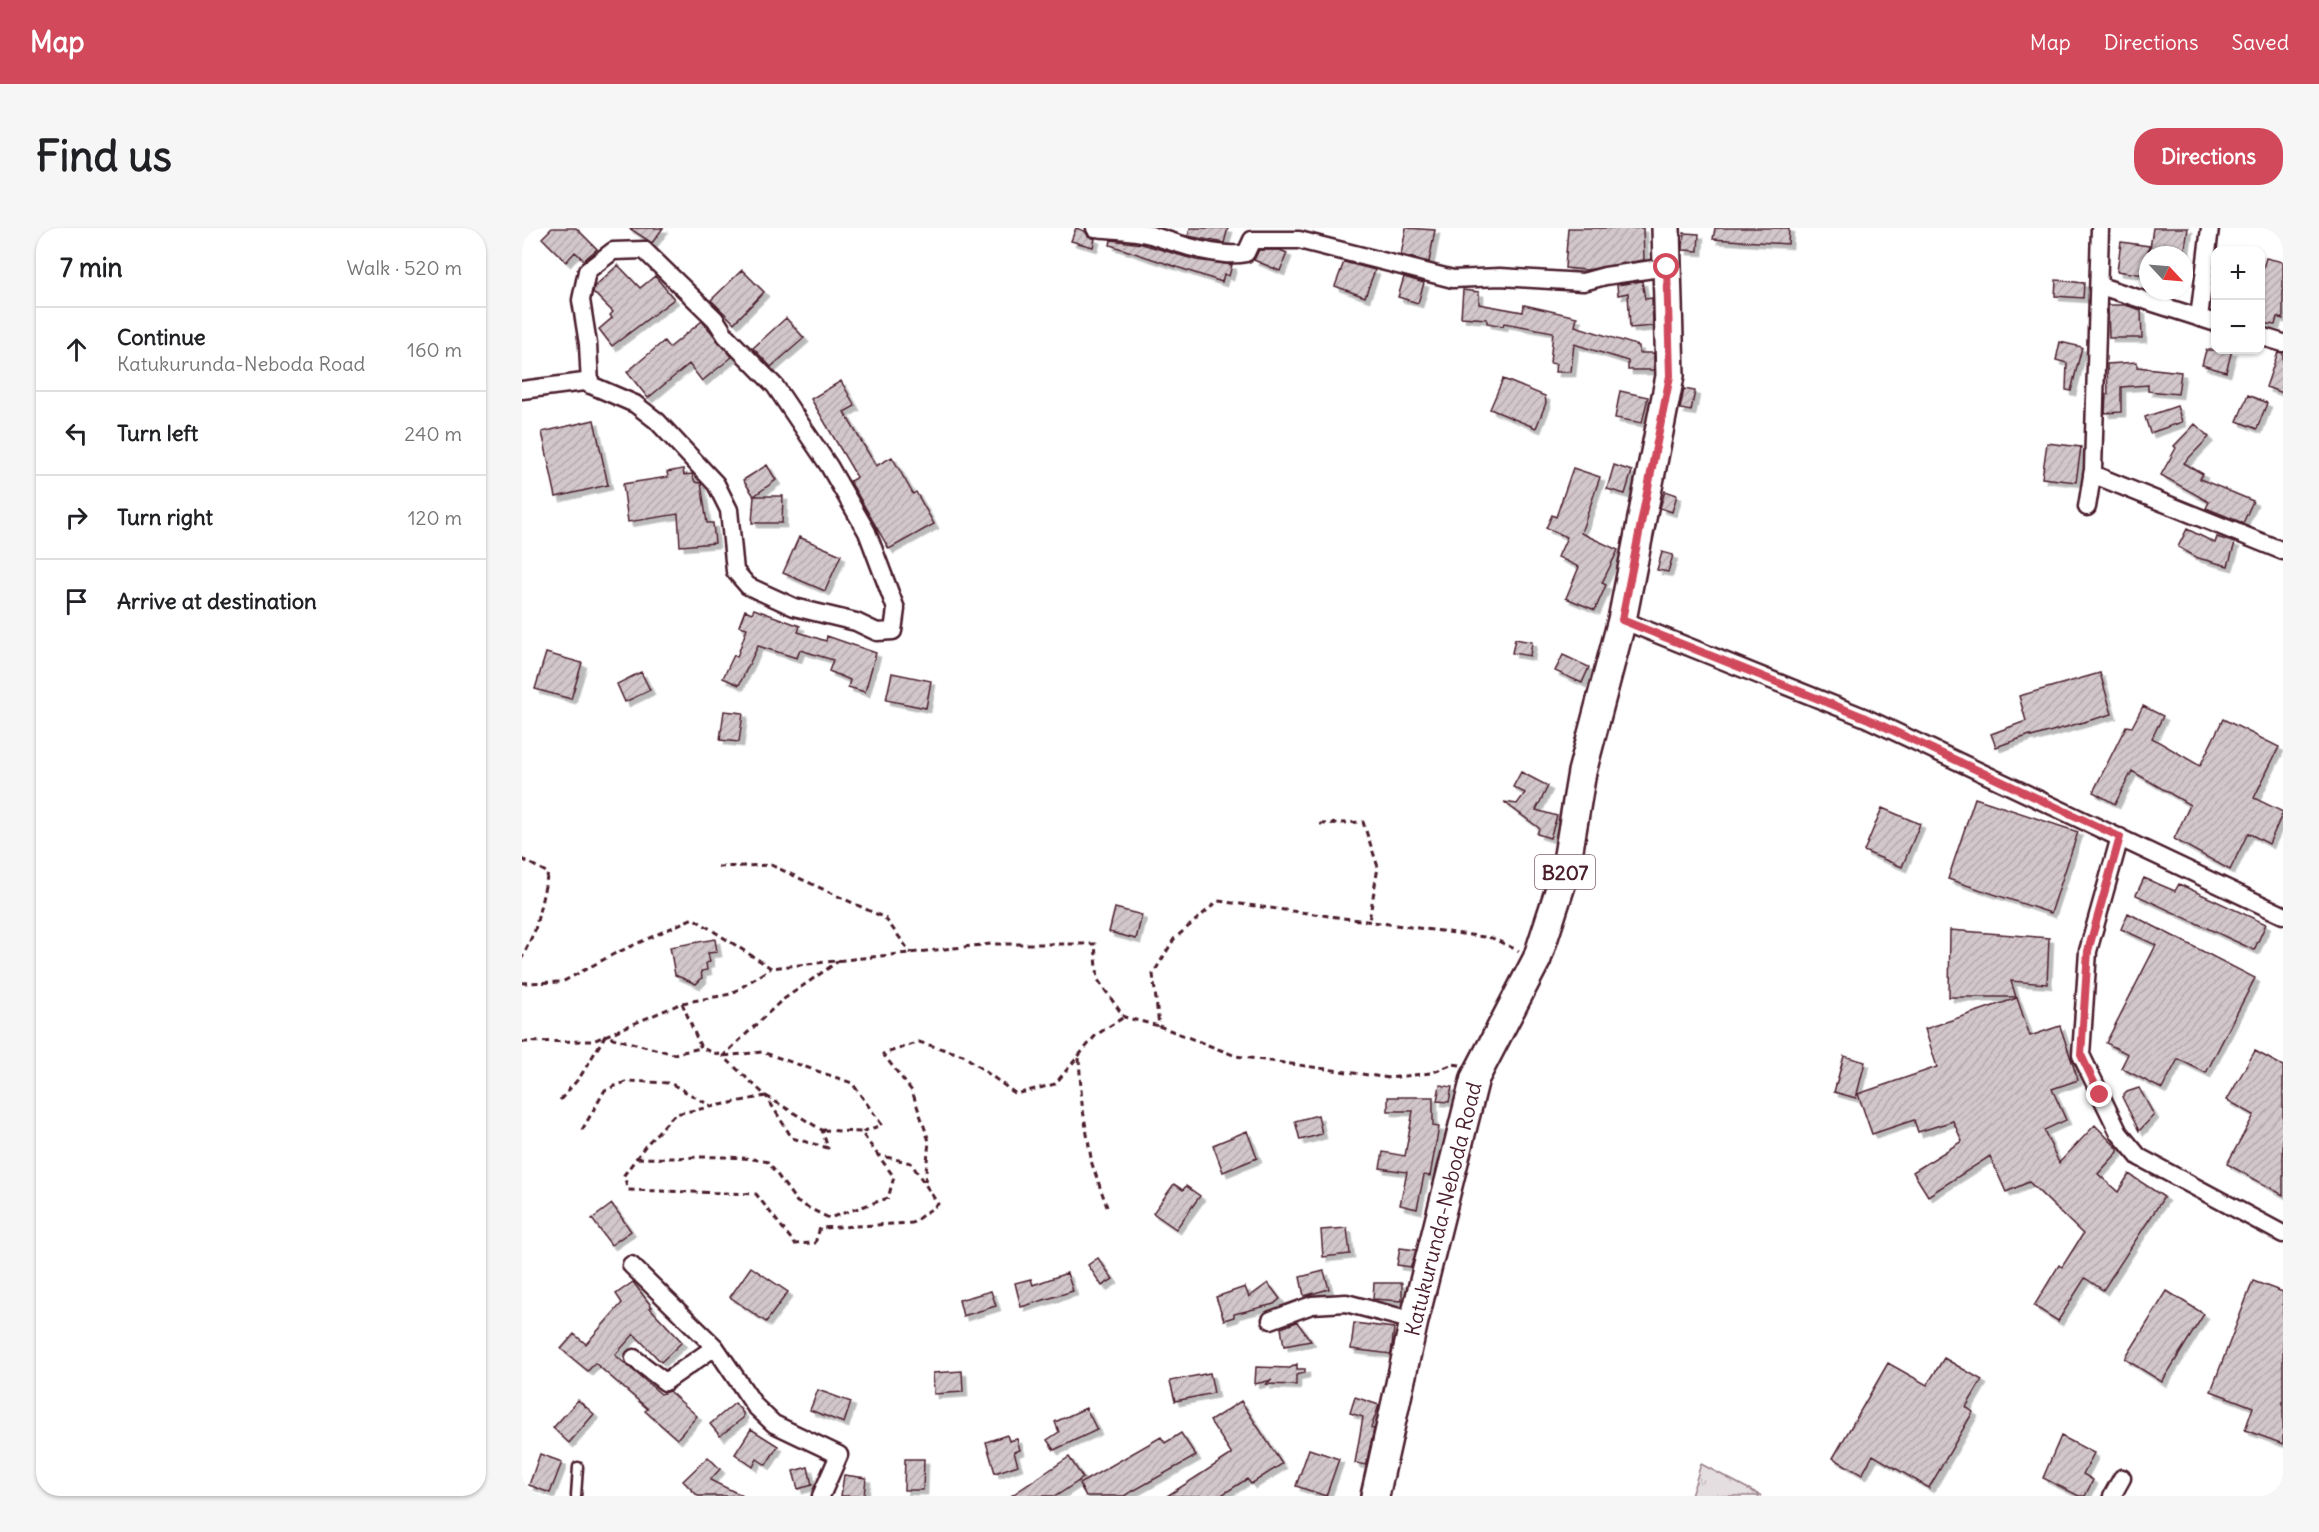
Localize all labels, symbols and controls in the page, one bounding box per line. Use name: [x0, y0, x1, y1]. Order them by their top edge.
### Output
text: Map: [30, 24, 84, 60]
text: Map: [2030, 29, 2071, 56]
text: Directions: [2104, 29, 2198, 56]
text: Saved: [2231, 29, 2289, 56]
button: Directions: [2134, 128, 2283, 185]
text: Find us: [36, 130, 172, 182]
north arrow: [2139, 246, 2193, 300]
map controls: [2211, 246, 2265, 354]
button: +: [2211, 246, 2265, 300]
text: 7 min: [60, 251, 123, 284]
route start: [1653, 253, 1679, 279]
text: Walk · 520 m: [347, 255, 462, 280]
button: −: [2211, 300, 2265, 354]
text: Continue: [117, 323, 206, 351]
icon: ahead: [60, 333, 93, 366]
text: 160 m: [407, 337, 462, 362]
text: Katukurunda-Neboda Road: [117, 351, 365, 376]
icon: left: [60, 417, 93, 450]
text: Turn left: [117, 419, 198, 447]
text: 240 m: [404, 421, 462, 446]
icon: right: [60, 501, 93, 534]
text: Turn right: [117, 503, 213, 531]
text: 120 m: [408, 505, 462, 530]
icon: arrive: [60, 585, 93, 618]
text: Arrive at destination: [117, 587, 317, 615]
road number: B207: [1535, 855, 1595, 889]
street label: Katukurunda-Neboda Road: [1398, 1079, 1488, 1339]
route end: [2086, 1081, 2112, 1107]

